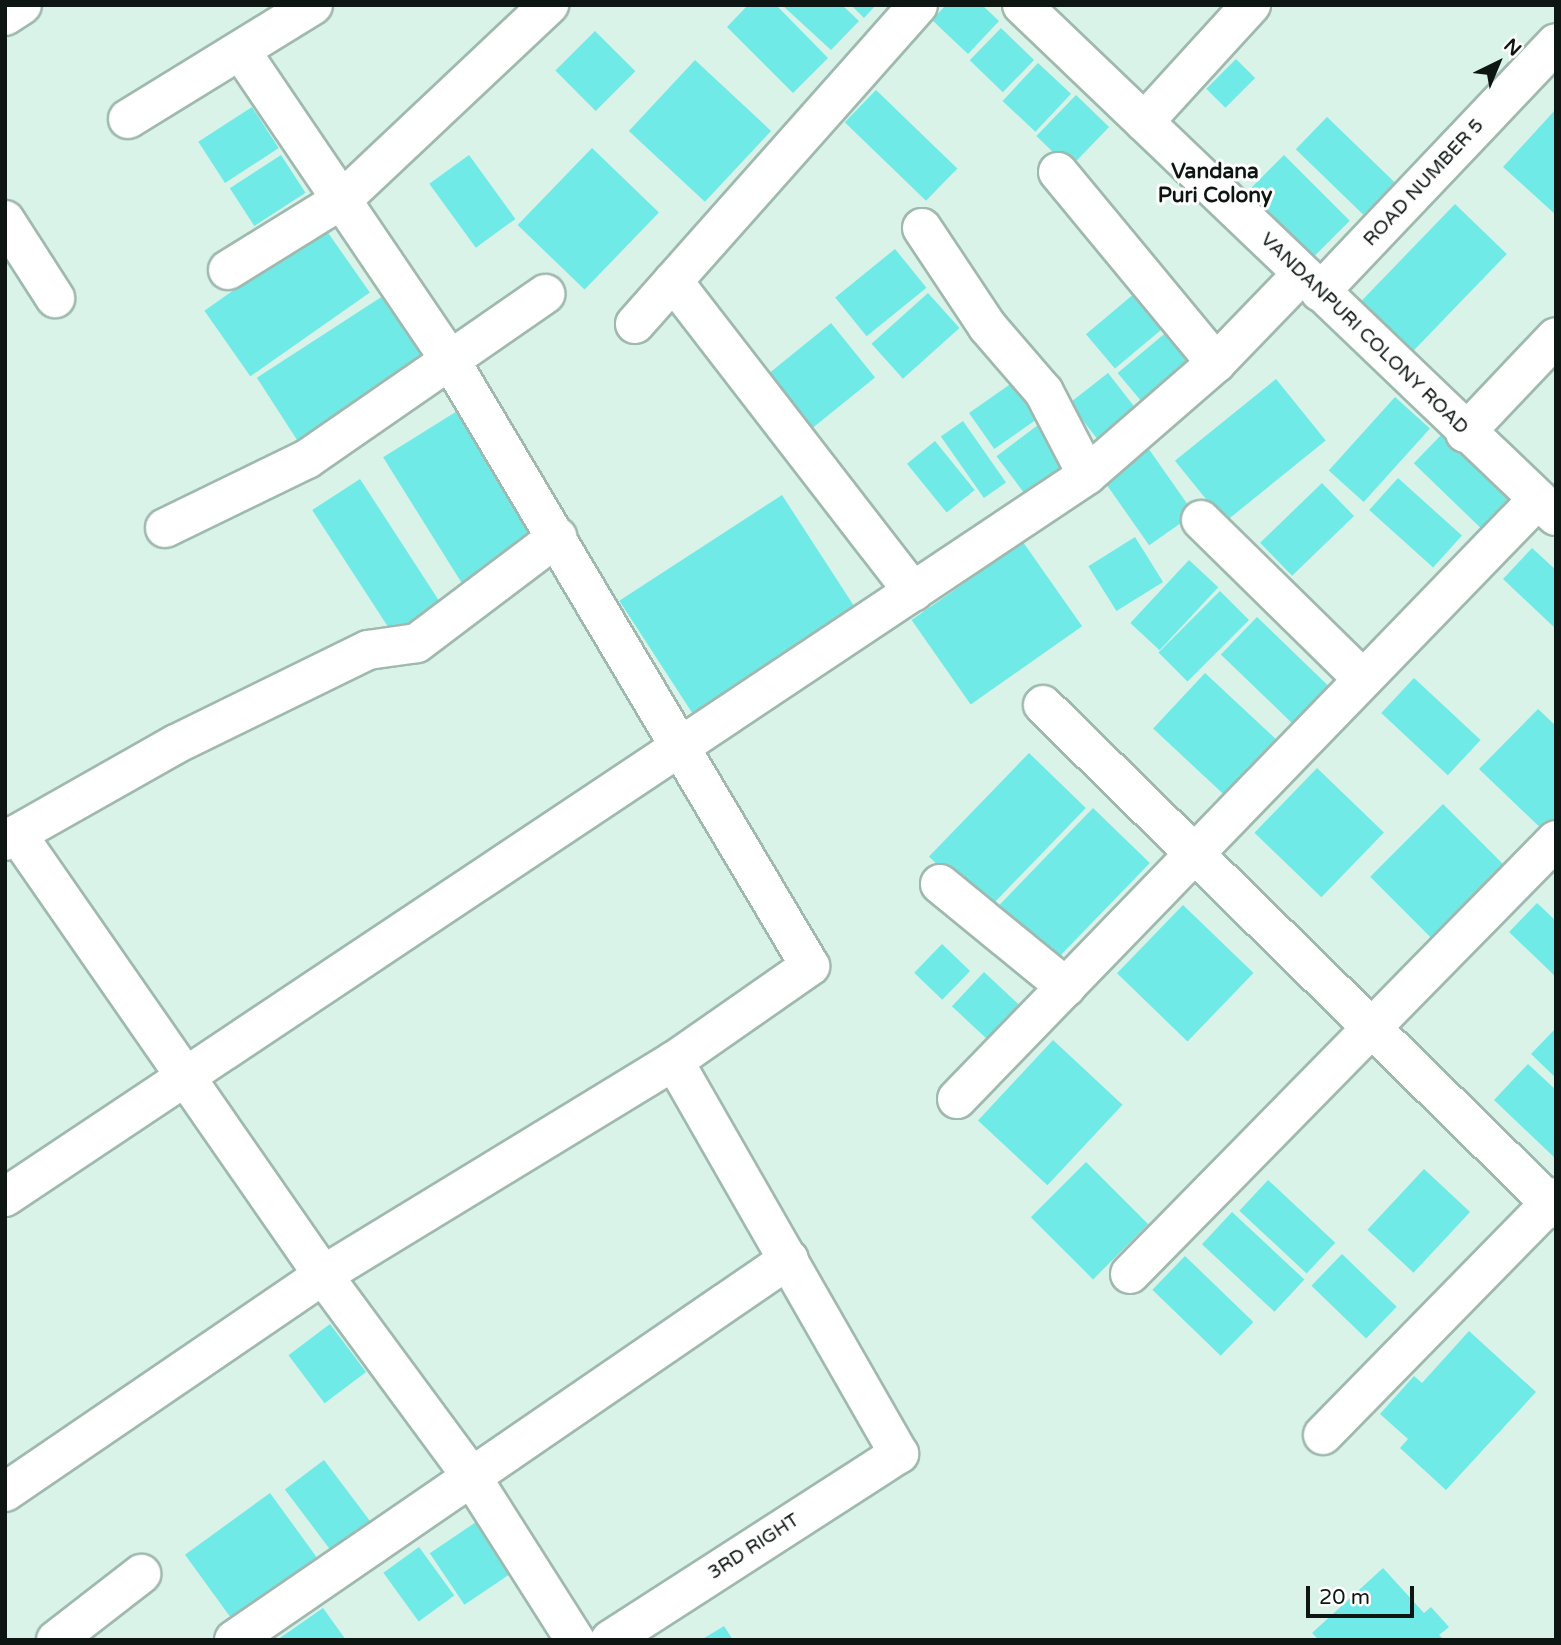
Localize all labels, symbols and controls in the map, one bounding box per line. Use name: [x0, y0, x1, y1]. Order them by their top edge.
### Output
north arrow: [1463, 28, 1533, 98]
text: N: [1499, 34, 1525, 61]
street label: ROAD NUMBER 5: [1359, 115, 1489, 251]
district label: Vandana Puri Colony: [1158, 159, 1272, 209]
street label: VANDANPURI COLONY ROAD: [1255, 228, 1473, 440]
street label: 3RD RIGHT: [704, 1509, 804, 1585]
scale bar: [1309, 1572, 1418, 1616]
text: 20 m: [1319, 1585, 1370, 1610]

